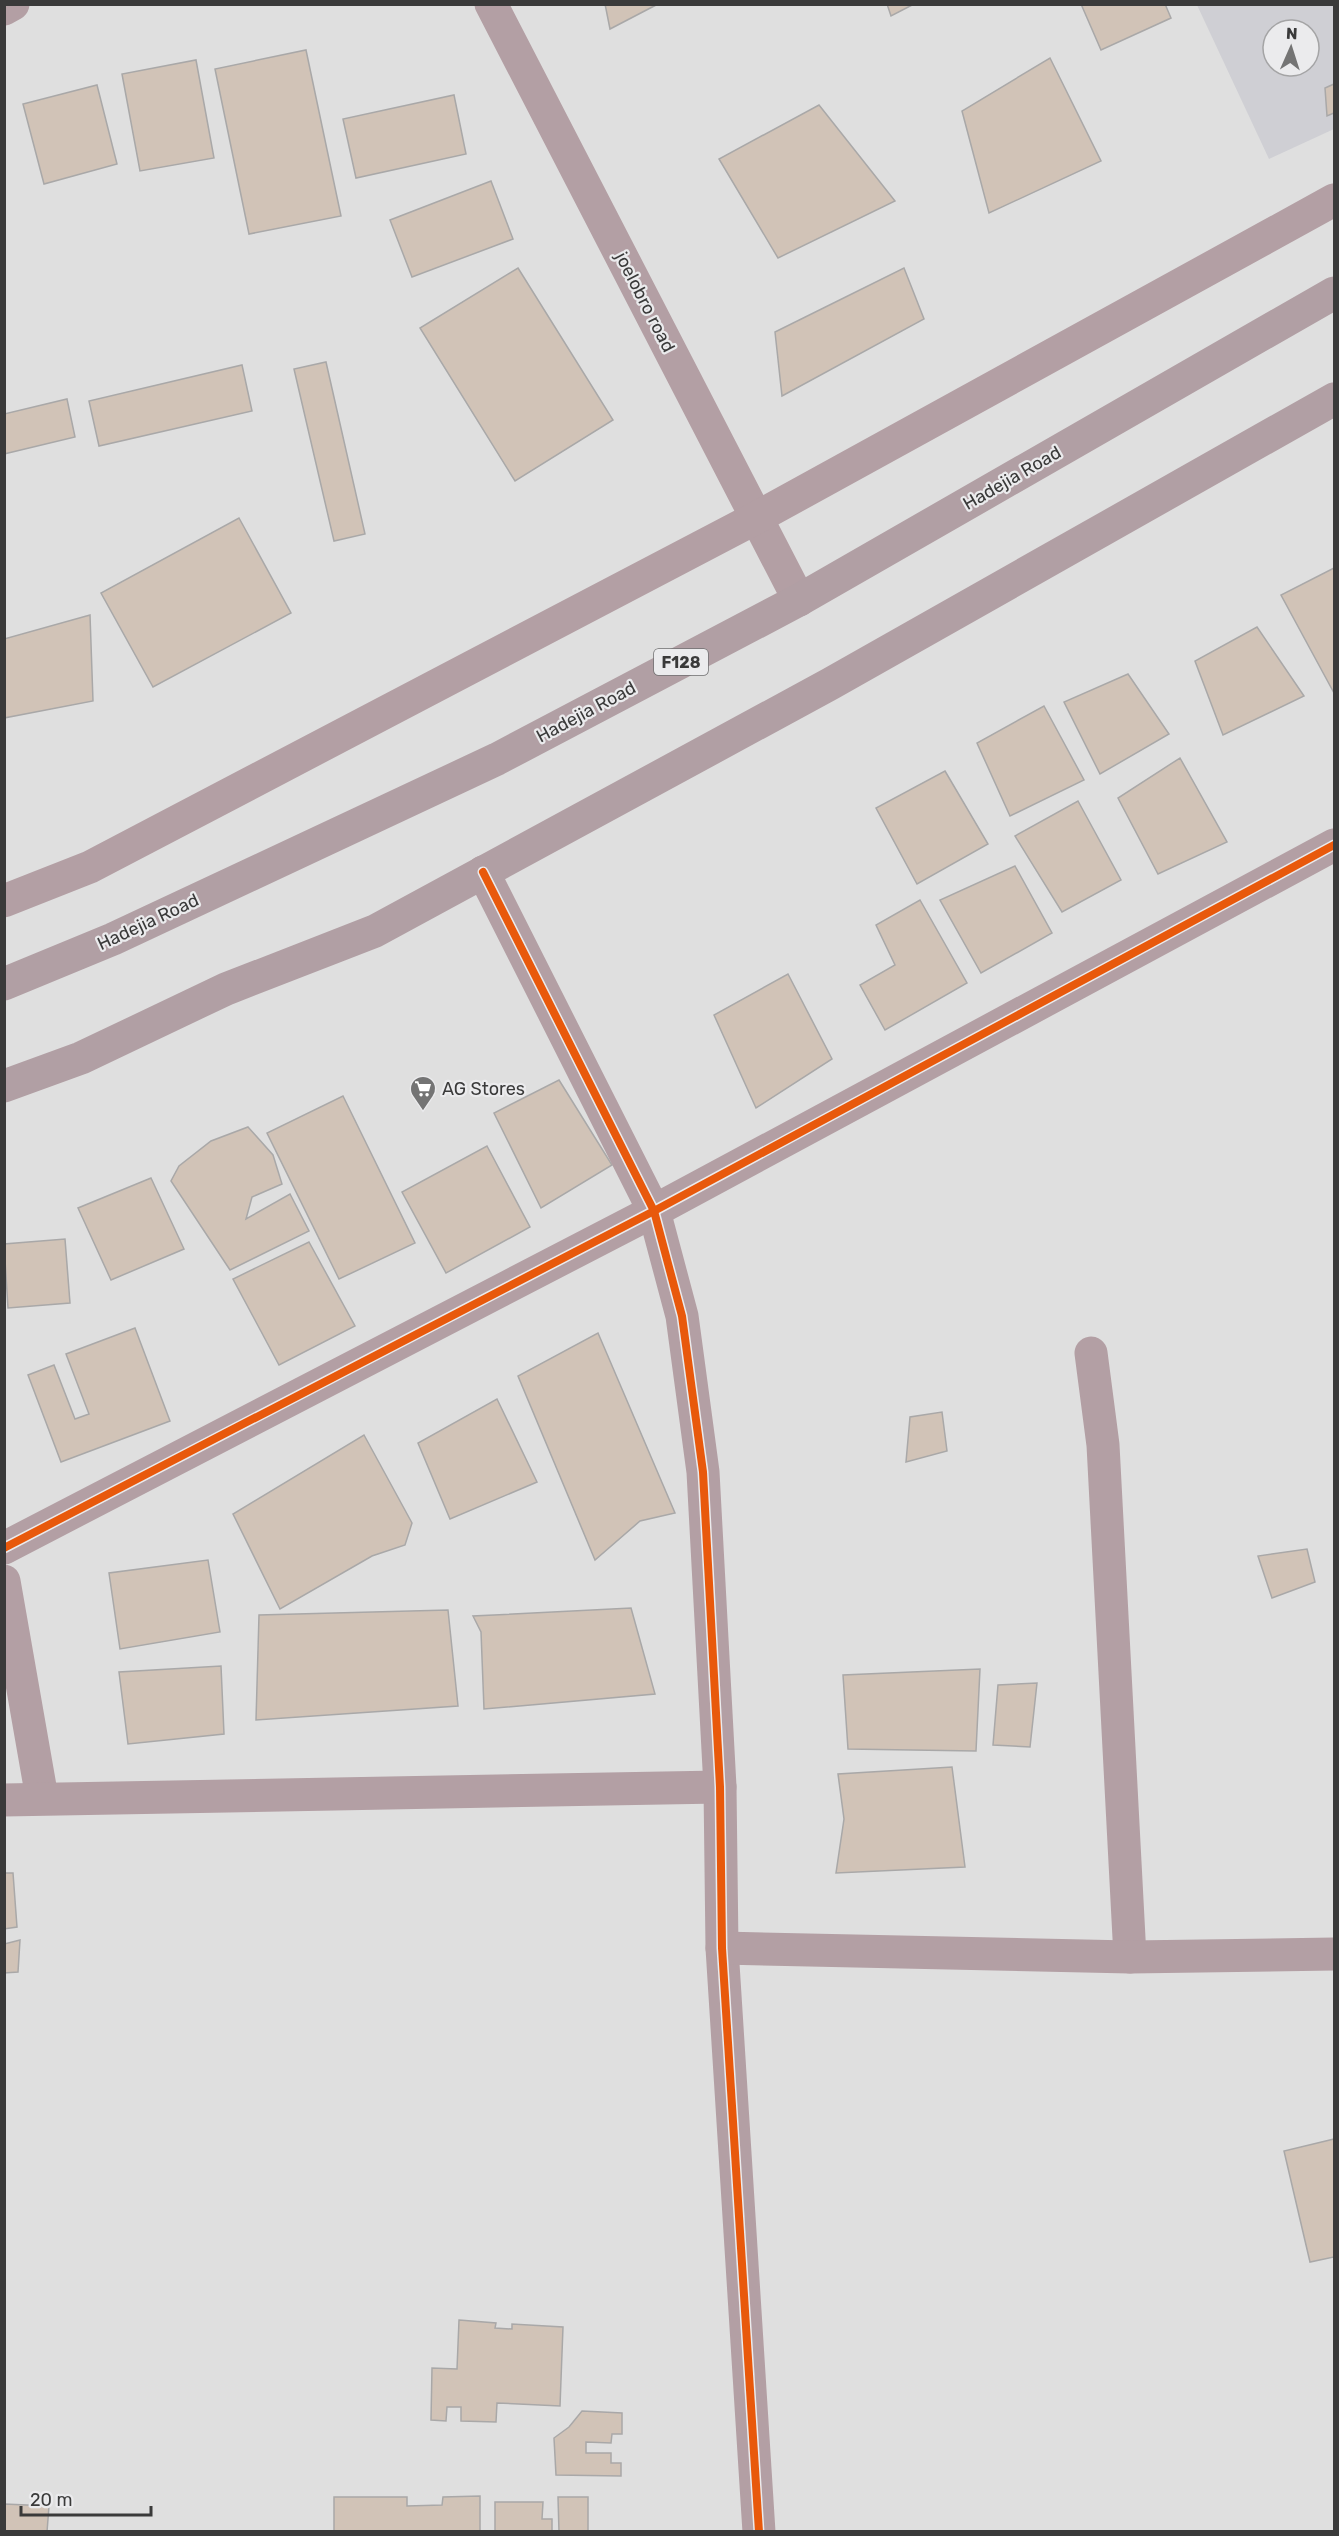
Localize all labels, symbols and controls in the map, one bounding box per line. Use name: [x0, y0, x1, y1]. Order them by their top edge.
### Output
north arrow: [1261, 18, 1321, 78]
text: N: [1286, 24, 1298, 43]
street label: joelobro road: [610, 247, 680, 356]
street label: Hadejia Road: [959, 441, 1065, 515]
road number: F128: [654, 649, 708, 675]
street label: Hadejia Road: [532, 677, 640, 747]
street label: Hadejia Road: [94, 889, 202, 955]
supermarket icon: AG Stores: [408, 1074, 438, 1112]
place label: AG Stores: [442, 1078, 525, 1100]
scale bar: [21, 2479, 152, 2517]
text: 20 m: [30, 2489, 72, 2511]

